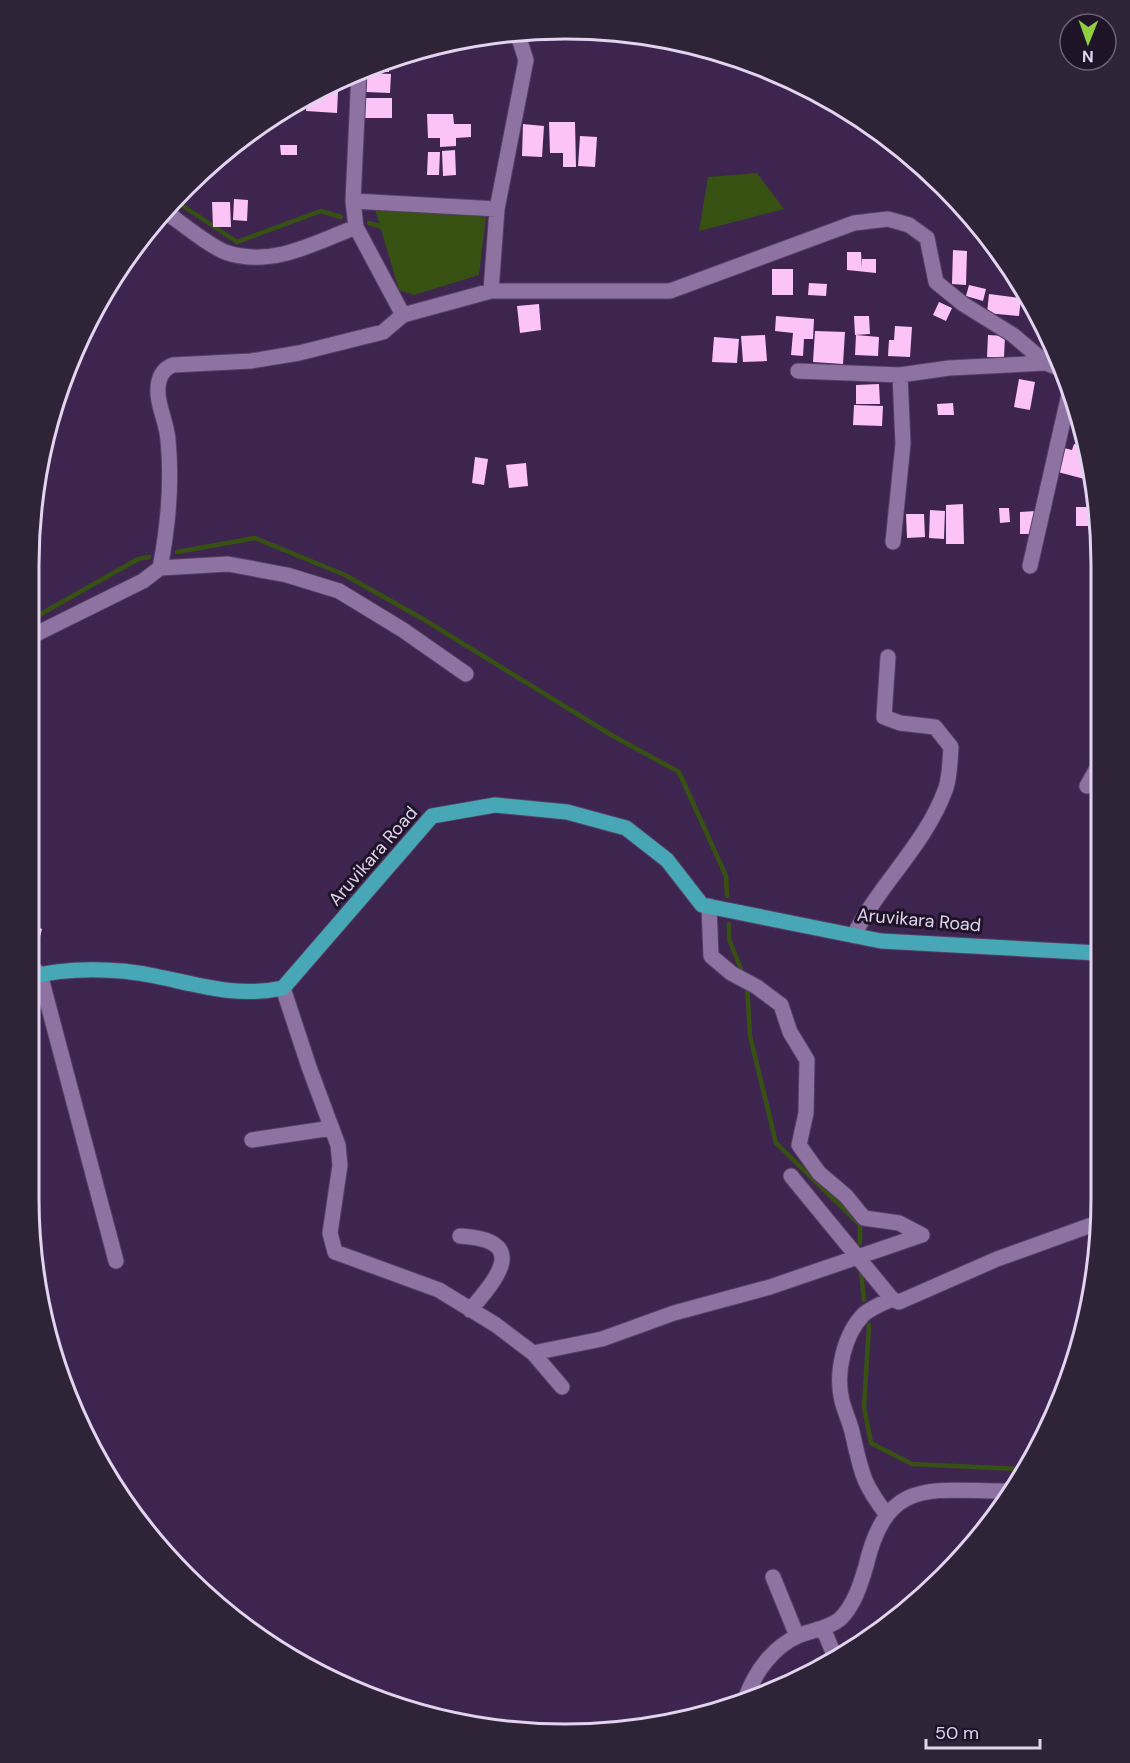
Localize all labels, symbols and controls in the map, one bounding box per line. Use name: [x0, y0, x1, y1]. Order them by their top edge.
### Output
north arrow: [1058, 12, 1118, 72]
text: N: [1082, 46, 1094, 67]
street label: Aruvikara Road: [323, 801, 423, 911]
street label: Aruvikara Road: [856, 903, 982, 937]
scale bar: [926, 1712, 1040, 1750]
text: 50 m: [935, 1721, 979, 1745]

